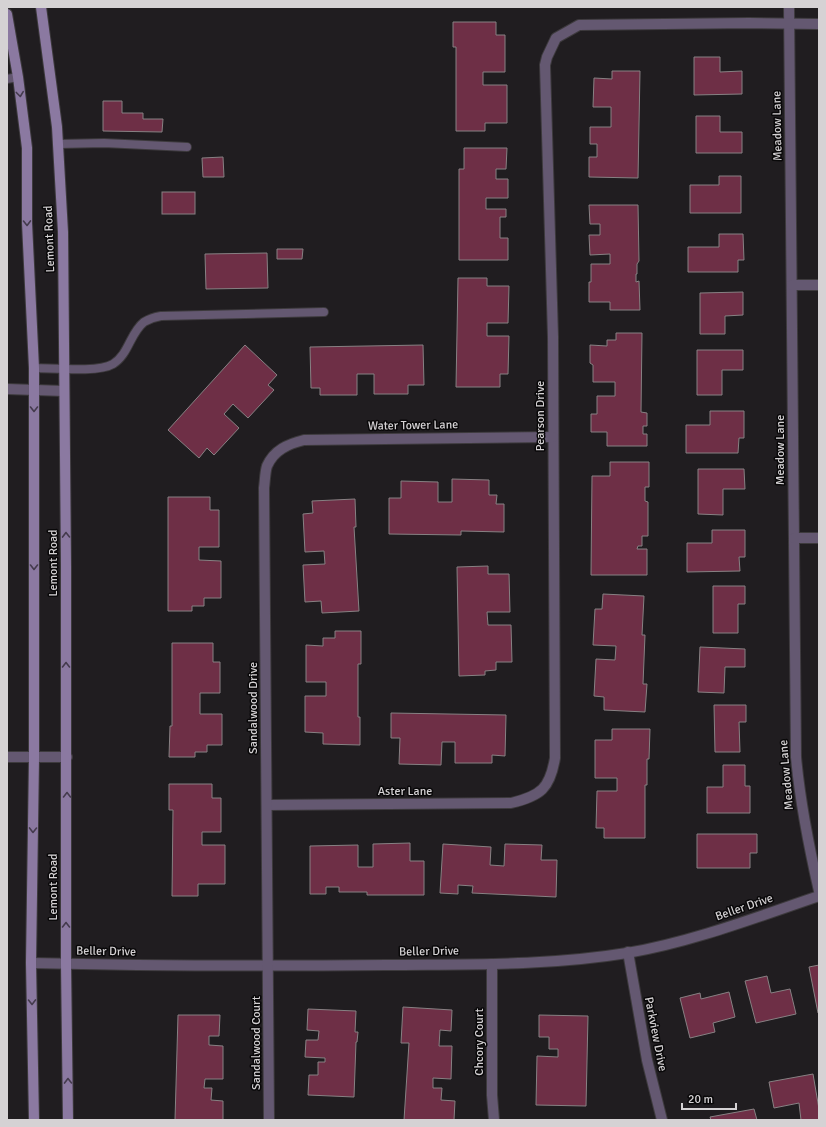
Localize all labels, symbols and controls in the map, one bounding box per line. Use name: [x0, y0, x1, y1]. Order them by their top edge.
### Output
one-way arrow: [15, 91, 24, 97]
street label: Meadow Lane: [769, 91, 786, 161]
street label: Lemont Road: [41, 205, 58, 273]
one-way arrow: [23, 220, 31, 226]
street label: Pearson Drive: [533, 381, 548, 451]
one-way arrow: [30, 406, 38, 412]
street label: Meadow Lane: [773, 415, 788, 485]
street label: Water Tower Lane: [368, 417, 458, 434]
street label: Lemont Road: [46, 530, 61, 596]
one-way arrow: [62, 532, 70, 538]
one-way arrow: [30, 564, 38, 570]
one-way arrow: [62, 662, 71, 668]
street label: Sandalwood Drive: [246, 662, 261, 754]
street label: Meadow Lane: [776, 739, 797, 811]
street label: Aster Lane: [378, 784, 432, 799]
one-way arrow: [63, 792, 71, 798]
one-way arrow: [29, 827, 37, 833]
street label: Lemont Road: [46, 854, 61, 920]
street label: Beller Drive: [713, 891, 775, 924]
one-way arrow: [62, 922, 70, 928]
street label: Beller Drive: [76, 943, 136, 960]
street label: Beller Drive: [399, 943, 459, 960]
street label: Sandalwood Court: [249, 996, 264, 1090]
street label: Parkview Drive: [641, 996, 670, 1073]
one-way arrow: [28, 999, 36, 1005]
street label: Chcory Court: [472, 1008, 487, 1076]
one-way arrow: [64, 1078, 72, 1084]
scale bar: [682, 1085, 736, 1111]
text: 20 m: [688, 1092, 713, 1107]

